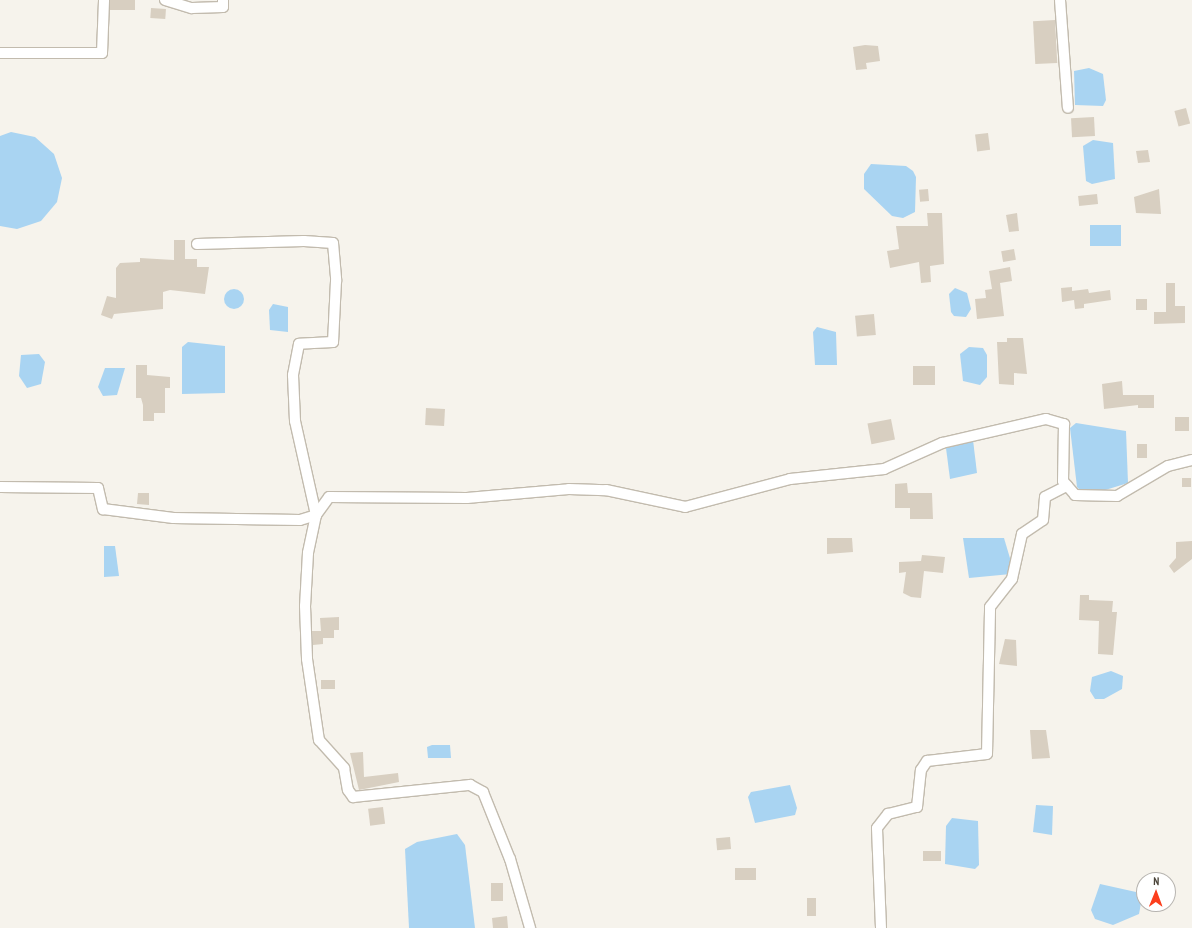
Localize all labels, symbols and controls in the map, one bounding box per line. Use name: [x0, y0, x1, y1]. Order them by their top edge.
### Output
north arrow: [1136, 872, 1176, 912]
text: N: [1153, 874, 1159, 888]

